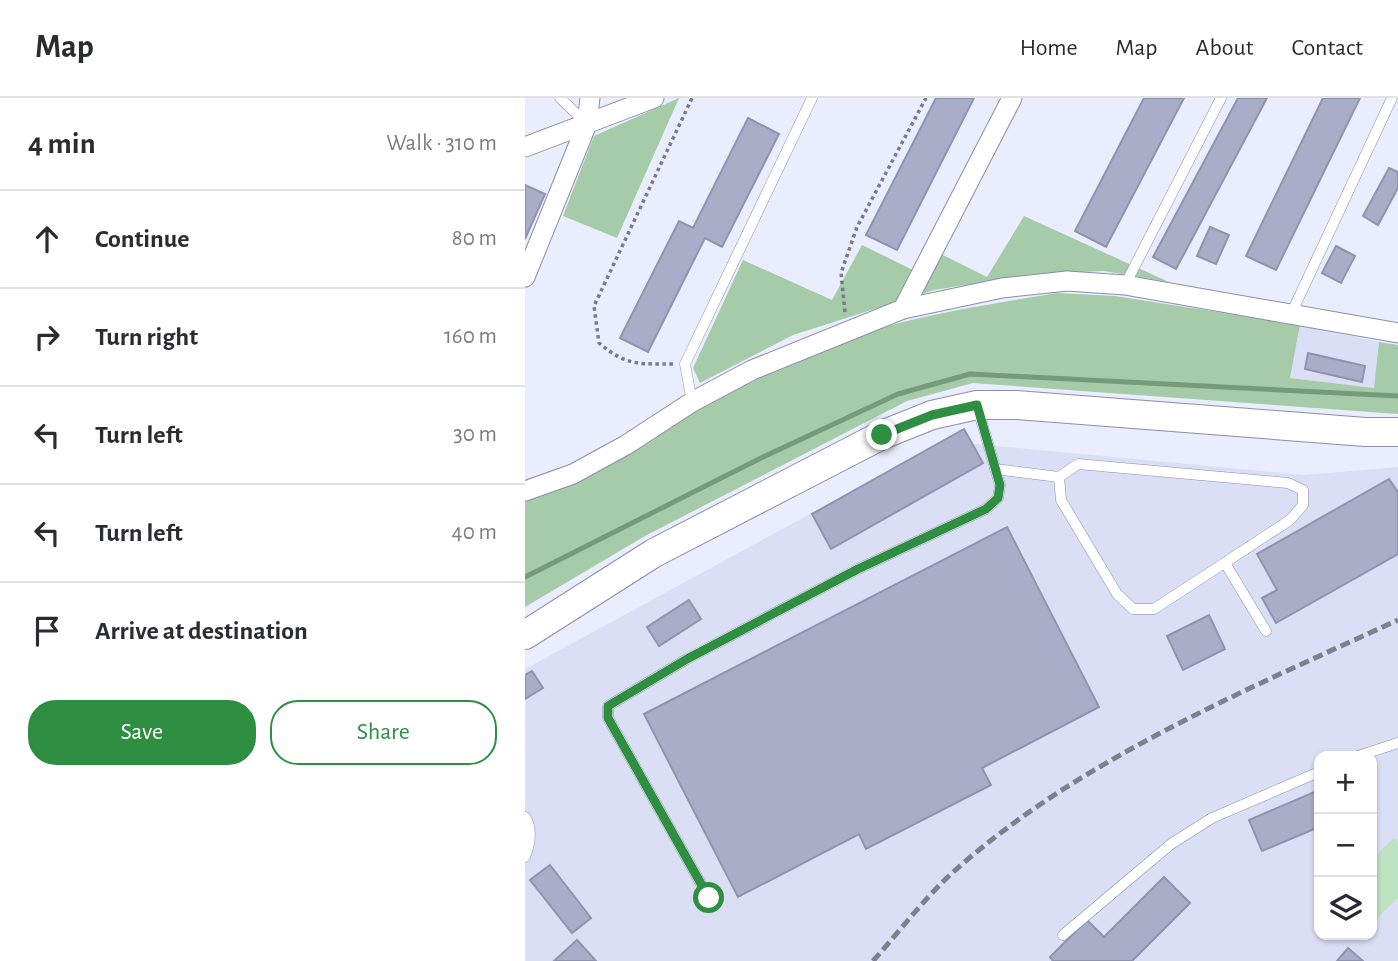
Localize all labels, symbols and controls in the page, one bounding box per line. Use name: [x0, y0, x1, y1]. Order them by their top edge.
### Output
text: Map: [35, 31, 94, 64]
text: Home: [1020, 36, 1078, 60]
text: Map: [1116, 36, 1158, 60]
text: About: [1196, 36, 1253, 60]
text: Contact: [1291, 36, 1363, 60]
text: 4 min: [28, 129, 96, 159]
text: Walk · 310 m: [386, 132, 497, 155]
icon: ahead: [28, 220, 66, 258]
text: Continue: [95, 226, 190, 252]
text: 80 m: [452, 227, 497, 250]
icon: right: [28, 318, 66, 356]
text: Turn right: [95, 324, 198, 350]
text: 160 m: [444, 325, 497, 348]
icon: left: [28, 416, 66, 454]
route end: [866, 419, 897, 450]
text: Turn left: [95, 422, 183, 448]
text: 30 m: [453, 423, 497, 446]
icon: left: [28, 514, 66, 552]
text: Turn left: [95, 520, 183, 546]
text: 40 m: [452, 521, 497, 544]
icon: arrive: [28, 612, 66, 650]
text: Arrive at destination: [95, 618, 308, 644]
button: Save: [28, 700, 256, 765]
button: Share: [270, 700, 497, 765]
map controls: [1314, 751, 1377, 940]
button: +: [1314, 751, 1377, 814]
button: −: [1314, 814, 1377, 877]
button: layers: [1314, 877, 1377, 940]
route start: [693, 882, 724, 913]

